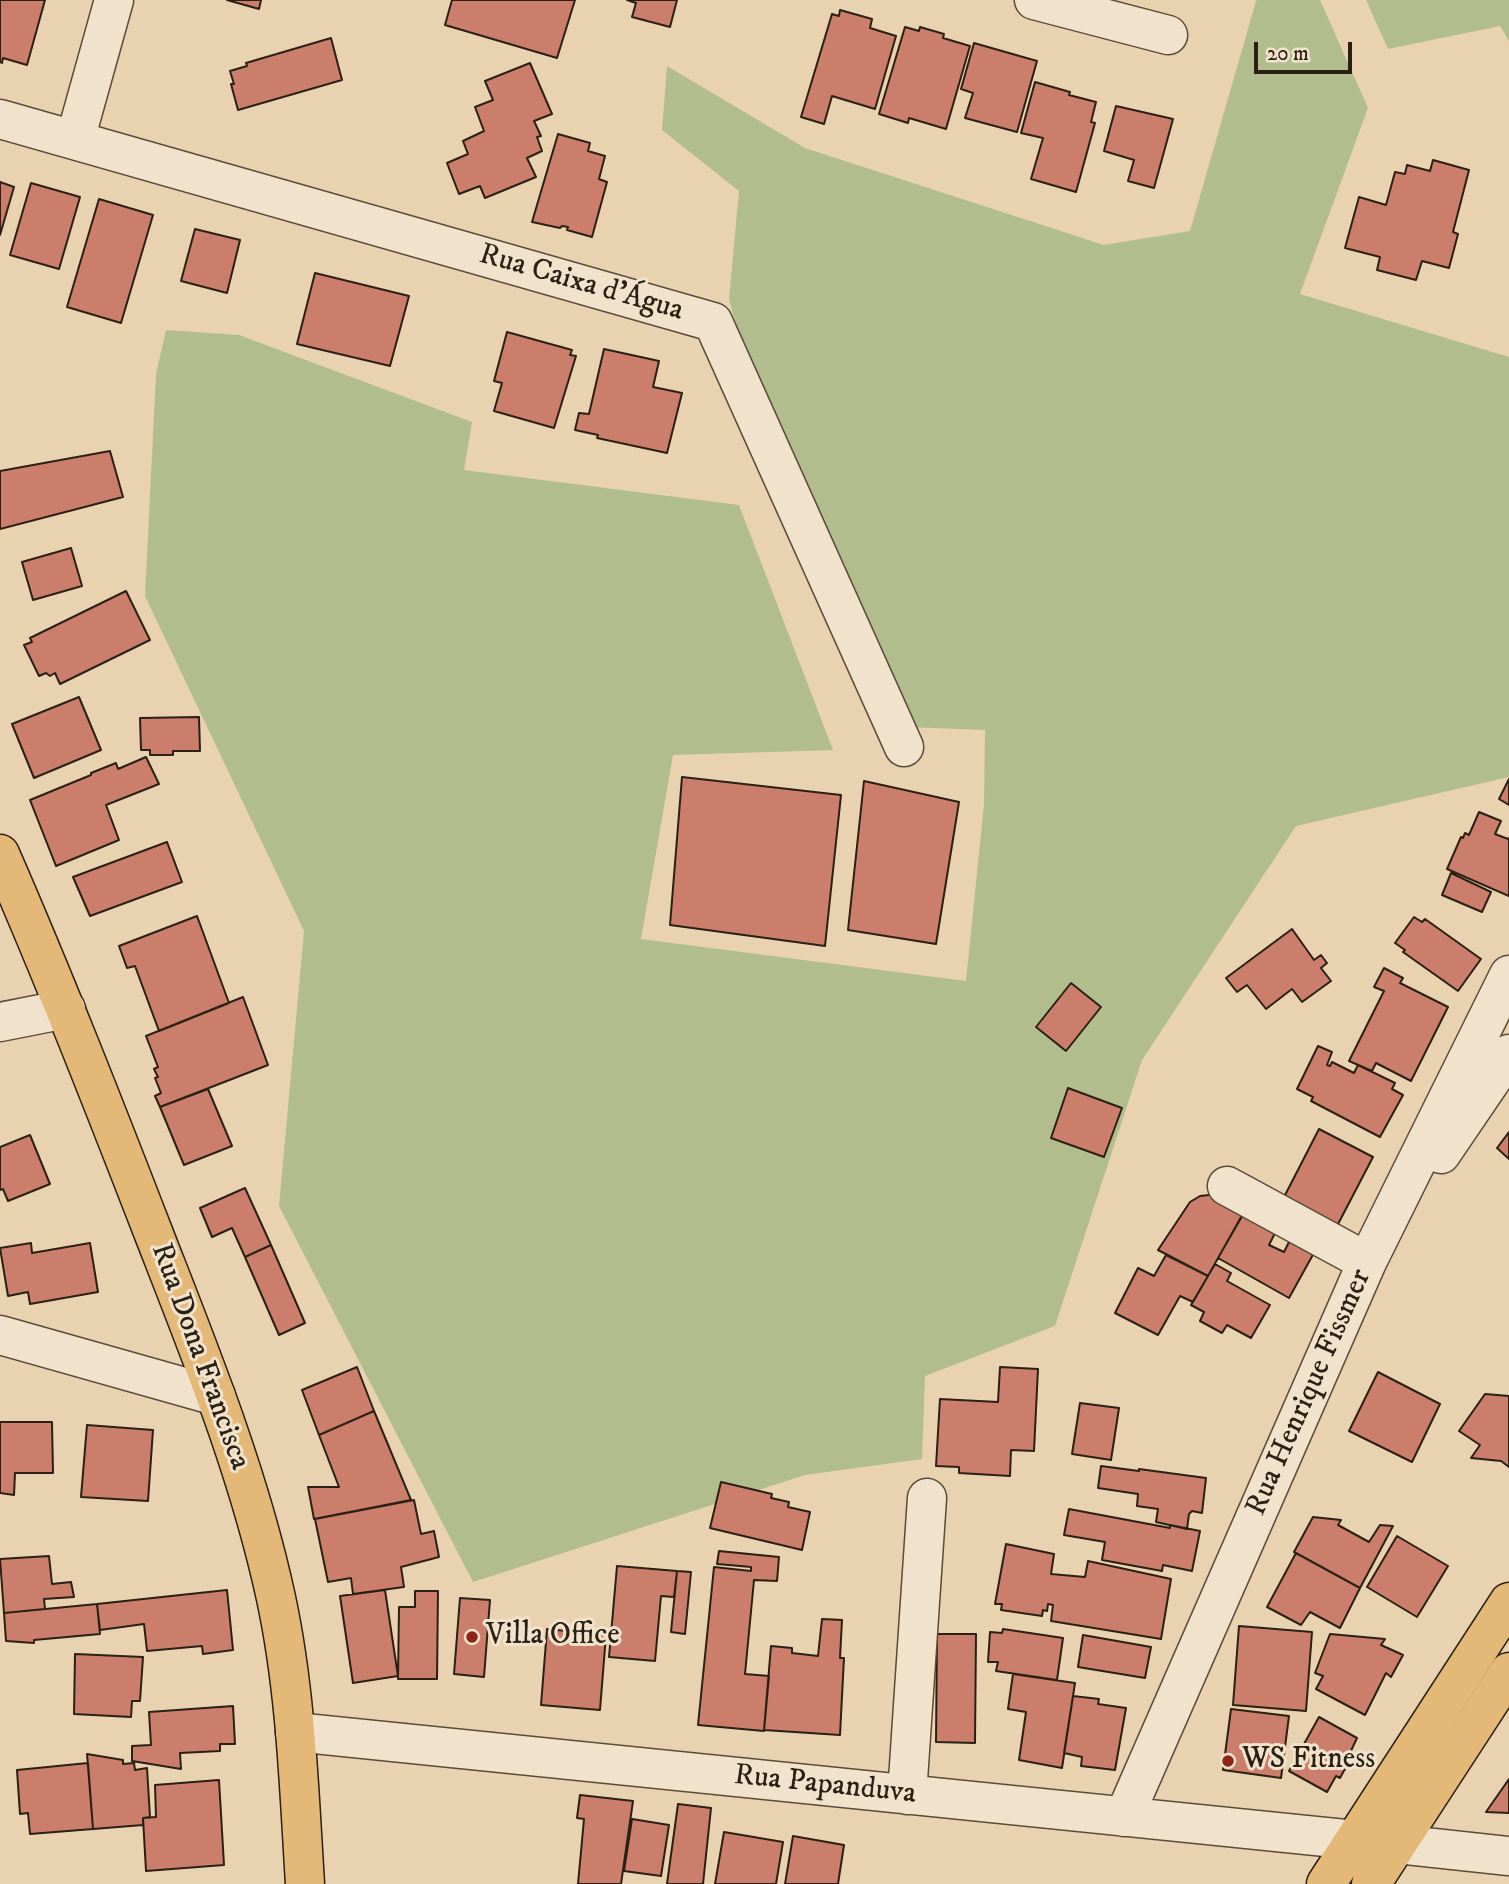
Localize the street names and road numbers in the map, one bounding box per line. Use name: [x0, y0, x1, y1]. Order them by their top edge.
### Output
street label: Rua Caixa d'Água: [475, 238, 687, 330]
street label: Rua Dona Francisca: [141, 1239, 257, 1475]
street label: Rua Henrique Fissmer: [1240, 1264, 1380, 1522]
street label: Rua Papanduva: [732, 1759, 918, 1813]

